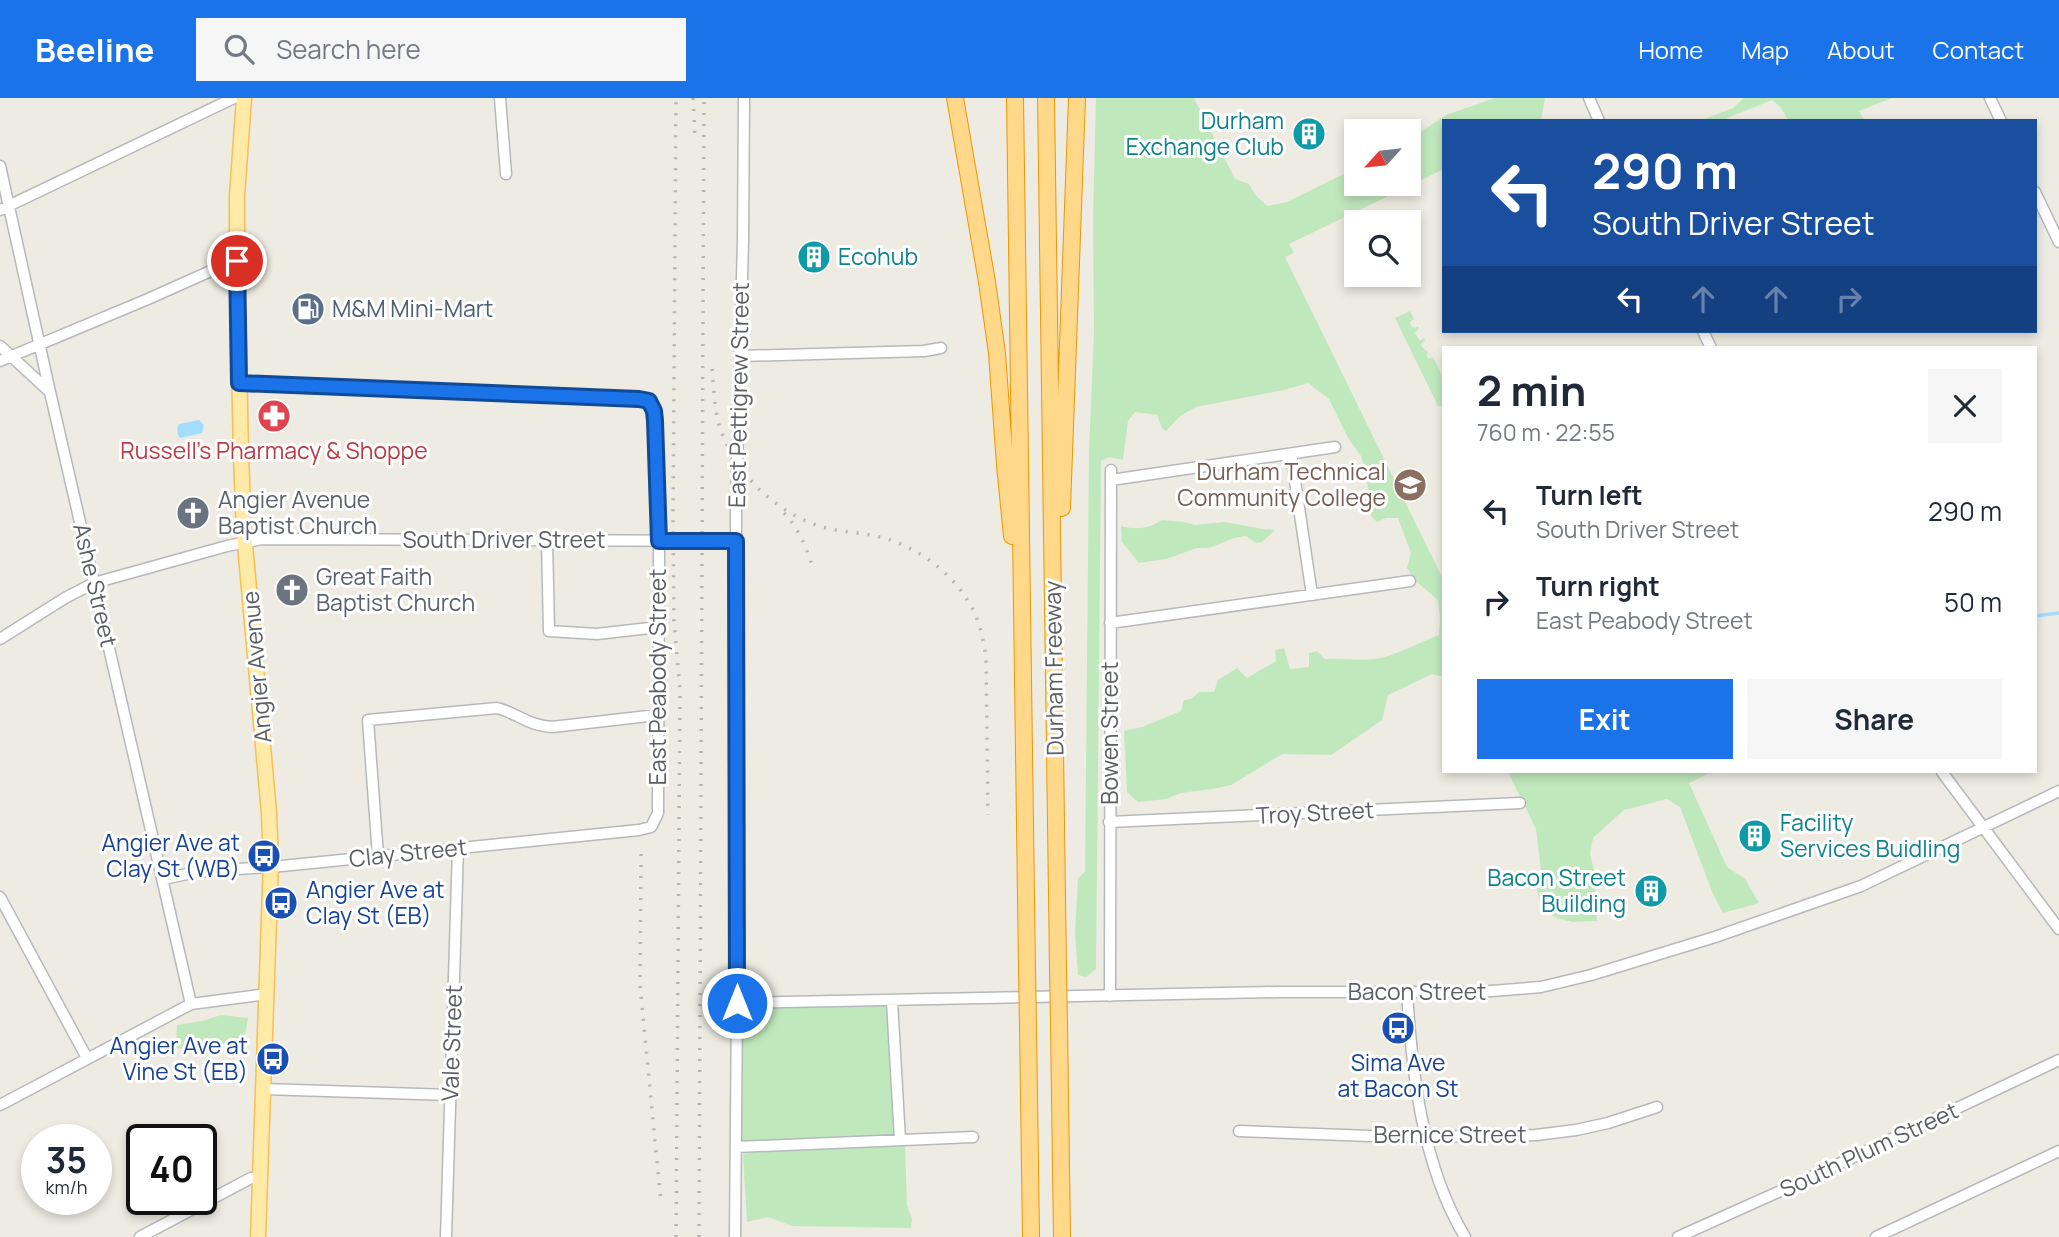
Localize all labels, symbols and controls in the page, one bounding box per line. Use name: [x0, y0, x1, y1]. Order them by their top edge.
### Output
search box: [196, 18, 686, 81]
text: Beeline: [35, 27, 154, 72]
icon: search: [220, 30, 258, 68]
text: Search here: [276, 31, 421, 67]
text: Home: [1638, 33, 1703, 66]
text: Map: [1741, 33, 1789, 66]
text: About: [1827, 33, 1895, 66]
text: Contact: [1933, 33, 2024, 66]
place label: Durham Exchange Club: [1126, 104, 1284, 162]
building icon: Durham Exchange Club: [1290, 115, 1328, 153]
north arrow: [1344, 119, 1421, 196]
map controls: [1344, 119, 1421, 287]
text: 290 m: [1592, 137, 1738, 204]
icon: left: [1477, 147, 1568, 238]
text: South Driver Street: [1592, 201, 1875, 245]
button: search: [1344, 210, 1421, 287]
pin: [207, 231, 267, 291]
building icon: Ecohub: [795, 238, 833, 276]
place label: Ecohub: [838, 240, 918, 272]
icon: arrive: [218, 242, 256, 280]
icon: left: [1611, 280, 1649, 318]
icon: ahead: [1684, 280, 1722, 318]
icon: ahead: [1757, 280, 1795, 318]
icon: right: [1830, 280, 1868, 318]
street label: East Pettigrew Street: [720, 282, 756, 508]
fuel station icon: M&M Mini-Mart: [289, 290, 327, 328]
place label: M&M Mini-Mart: [332, 292, 493, 324]
text: 2 min: [1477, 361, 1586, 419]
button: close: [1928, 369, 2002, 443]
pharmacy icon: Russell's Pharmacy & Shoppe: [255, 397, 293, 435]
text: 760 m · 22:55: [1477, 416, 1615, 448]
place label: Russell's Pharmacy & Shoppe: [120, 434, 428, 466]
place label: Durham Technical Community College: [1177, 455, 1386, 513]
school or university icon: Durham Technical Community College: [1391, 466, 1429, 504]
text: Turn left: [1536, 477, 1643, 513]
place label: Angier Avenue Baptist Church: [218, 483, 377, 541]
icon: left: [1477, 492, 1515, 530]
text: 290 m: [1928, 493, 2002, 529]
church icon: Angier Avenue Baptist Church: [174, 494, 212, 532]
text: South Driver Street: [1536, 513, 1739, 545]
street label: Ashe Street: [66, 520, 126, 650]
street label: South Driver Street: [402, 523, 606, 555]
place label: Great Faith Baptist Church: [316, 560, 475, 618]
text: Turn right: [1536, 568, 1660, 604]
street label: East Peabody Street: [641, 569, 673, 785]
church icon: Great Faith Baptist Church: [273, 571, 311, 609]
street label: Durham Freeway: [1035, 580, 1071, 756]
icon: right: [1477, 583, 1515, 621]
text: 50 m: [1944, 584, 2002, 620]
street label: Angier Avenue: [233, 590, 279, 744]
text: East Peabody Street: [1536, 604, 1753, 636]
street label: Bowen Street: [1093, 661, 1125, 805]
button: Exit: [1477, 679, 1733, 759]
button: Share: [1747, 679, 2002, 759]
street label: Troy Street: [1255, 793, 1375, 831]
place label: Facility Services Buidling: [1780, 806, 1960, 864]
building icon: Facility Services Buidling: [1736, 817, 1774, 855]
place label: Angier Ave at Clay St (WB): [102, 826, 240, 884]
street label: Clay Street: [347, 830, 468, 874]
bus stop icon: Angier Ave at Clay St (WB): [245, 837, 283, 875]
place label: Bacon Street Building: [1487, 861, 1626, 919]
building icon: Bacon Street Building: [1632, 872, 1670, 910]
place label: Angier Ave at Clay St (EB): [306, 873, 444, 931]
bus stop icon: Angier Ave at Clay St (EB): [262, 884, 300, 922]
position arrow: [700, 966, 774, 1040]
street label: Bacon Street: [1348, 975, 1486, 1007]
street label: Vale Street: [433, 984, 469, 1102]
bus stop icon: Sima Ave at Bacon St: [1379, 1009, 1417, 1047]
place label: Angier Ave at Vine St (EB): [110, 1029, 248, 1087]
bus stop icon: Angier Ave at Vine St (EB): [254, 1040, 292, 1078]
place label: Sima Ave at Bacon St: [1337, 1046, 1459, 1104]
street label: South Plum Street: [1774, 1094, 1963, 1204]
street label: Bernice Street: [1374, 1118, 1526, 1150]
speed limit sign: 40: [126, 1124, 217, 1215]
text: 35: [46, 1136, 87, 1184]
text: km/h: [46, 1175, 87, 1199]

